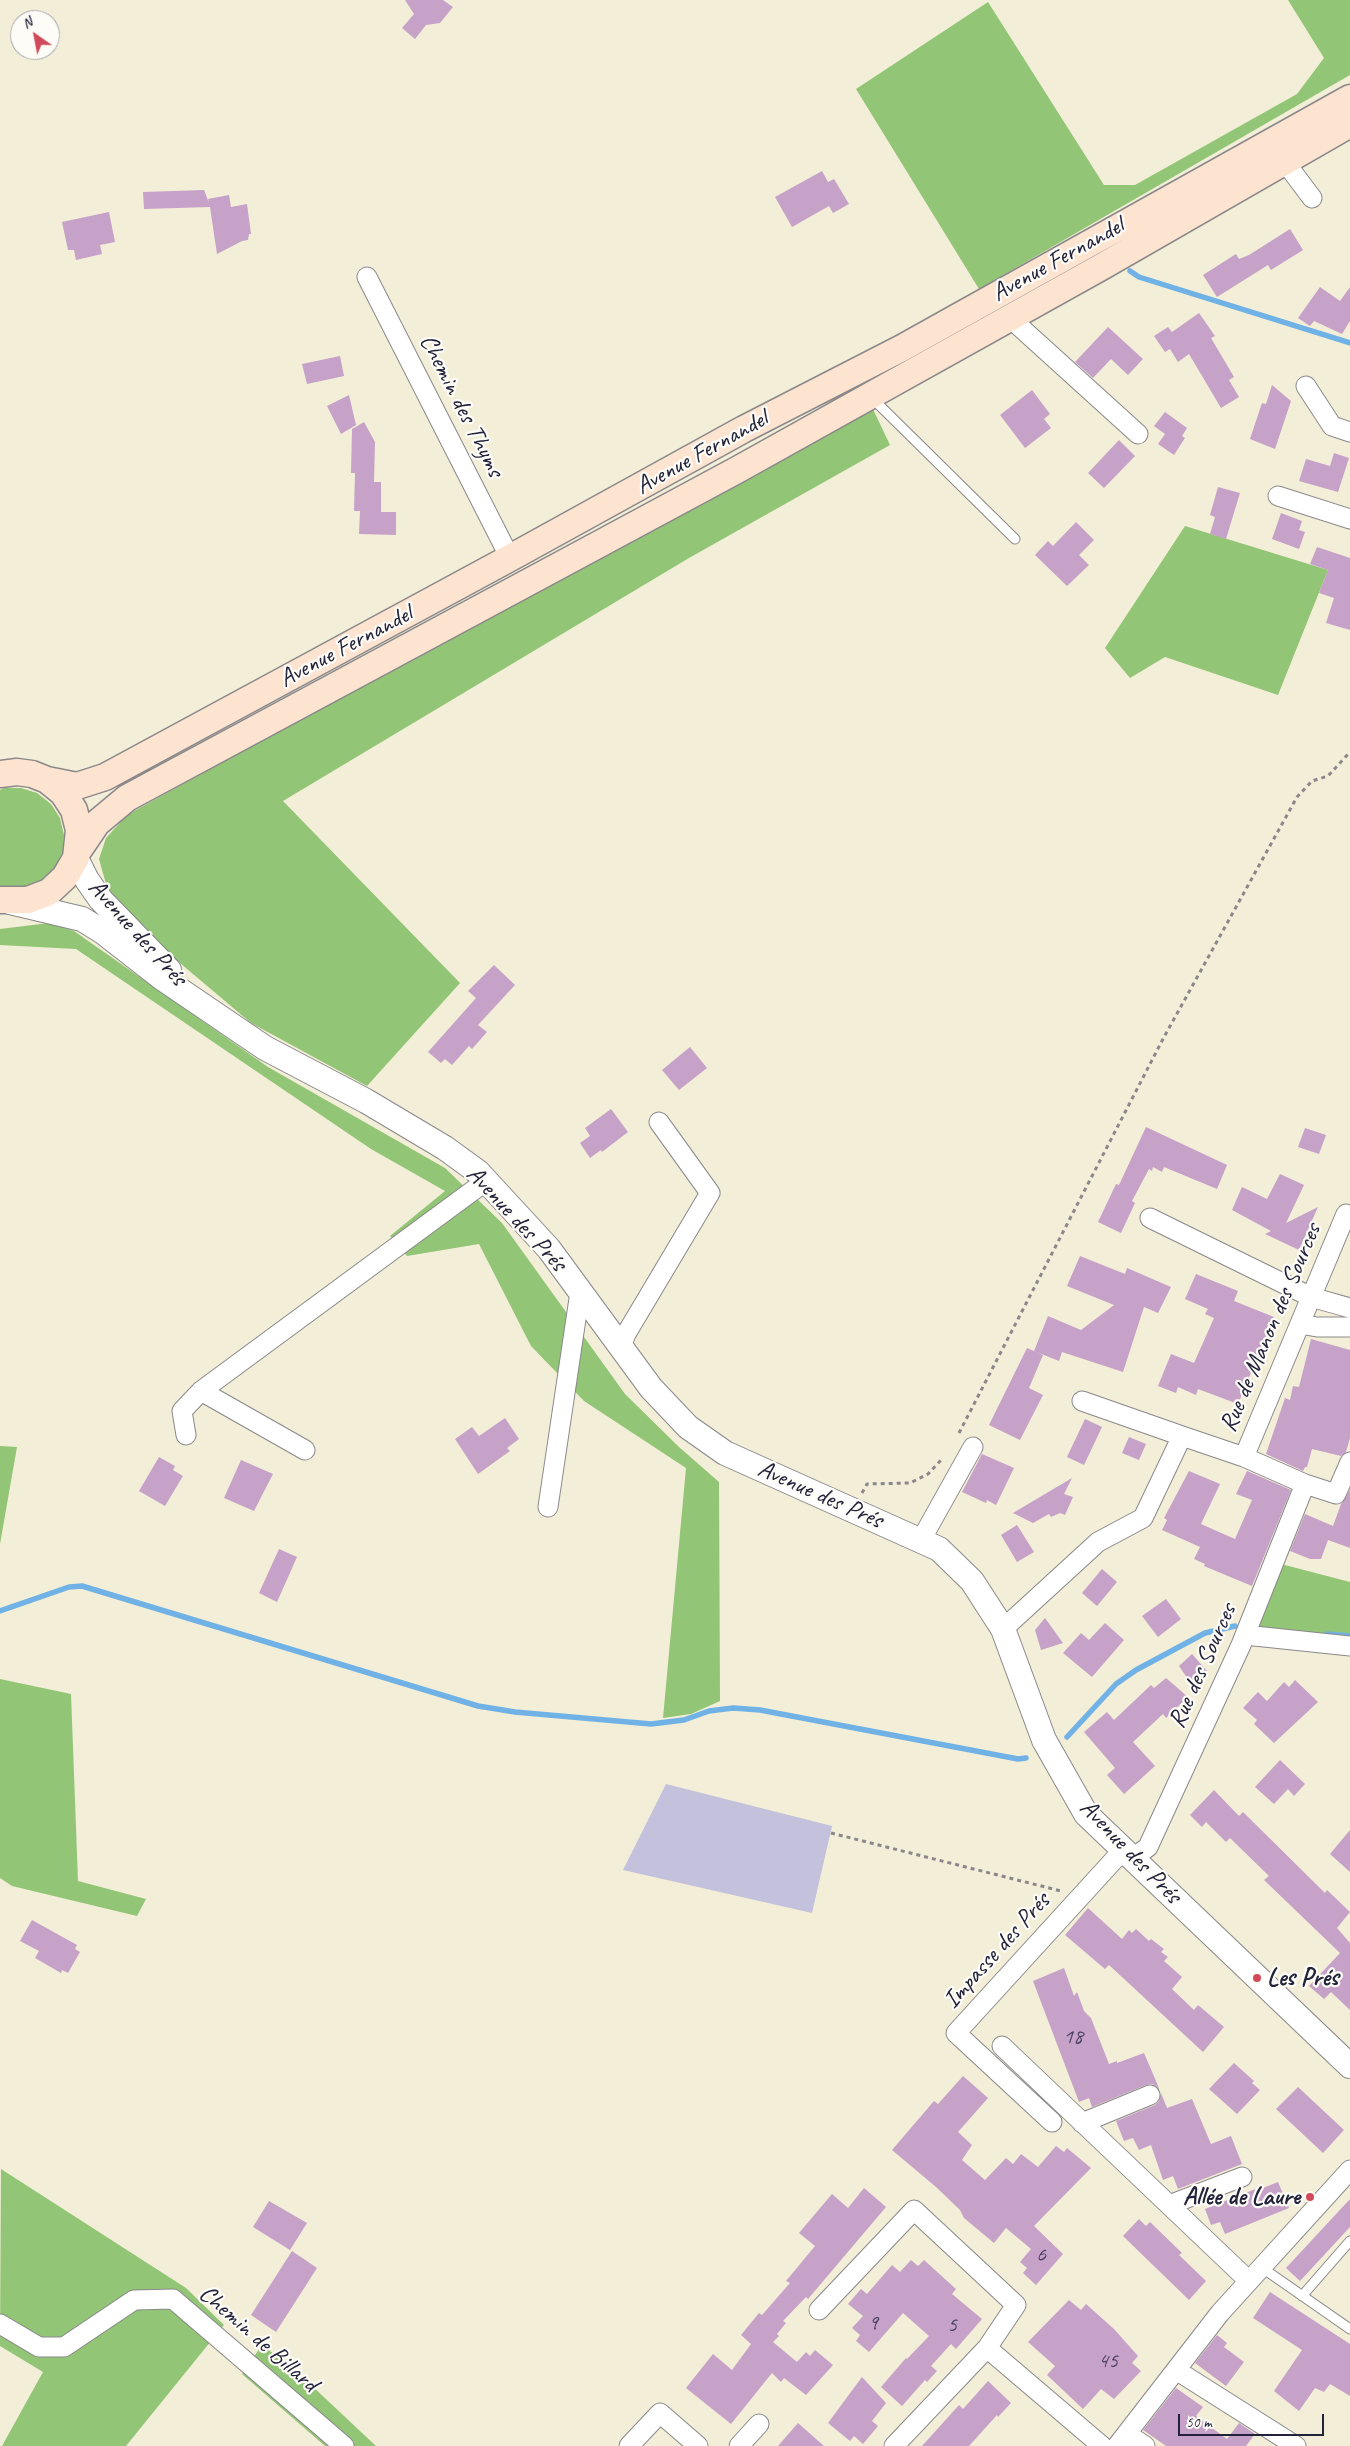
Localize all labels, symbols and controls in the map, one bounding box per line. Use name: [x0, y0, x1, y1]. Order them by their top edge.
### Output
north arrow: [10, 10, 60, 60]
text: N: [19, 13, 35, 32]
street label: Avenue Fernandel: [987, 211, 1129, 309]
street label: Chemin des Thyms: [412, 330, 510, 482]
street label: Avenue Fernandel: [631, 404, 773, 502]
street label: Avenue Fernandel: [274, 599, 418, 695]
street label: Avenue des Prés: [81, 873, 193, 993]
street label: Avenue des Prés: [460, 1160, 572, 1278]
street label: Rue de Manon des Sources: [1214, 1219, 1328, 1437]
street label: Avenue des Prés: [753, 1454, 887, 1536]
street label: Rue des Sources: [1162, 1599, 1244, 1733]
street label: Avenue des Prés: [1073, 1794, 1187, 1910]
street label: Impasse des Prés: [937, 1887, 1057, 2015]
place label: Les Prés: [1267, 1963, 1338, 1993]
marker: Les Prés: [1251, 1972, 1263, 1984]
house number: 18: [1063, 2024, 1083, 2050]
place label: Allée de Laure: [1183, 2182, 1300, 2212]
marker: Allée de Laure: [1304, 2191, 1316, 2203]
house number: 6: [1036, 2242, 1046, 2268]
street label: Chemin de Billard: [192, 2279, 324, 2399]
house number: 9: [868, 2310, 878, 2336]
house number: 5: [947, 2312, 957, 2338]
house number: 45: [1098, 2348, 1118, 2374]
scale bar: [1180, 2404, 1326, 2436]
text: 50 m: [1186, 2413, 1212, 2432]

